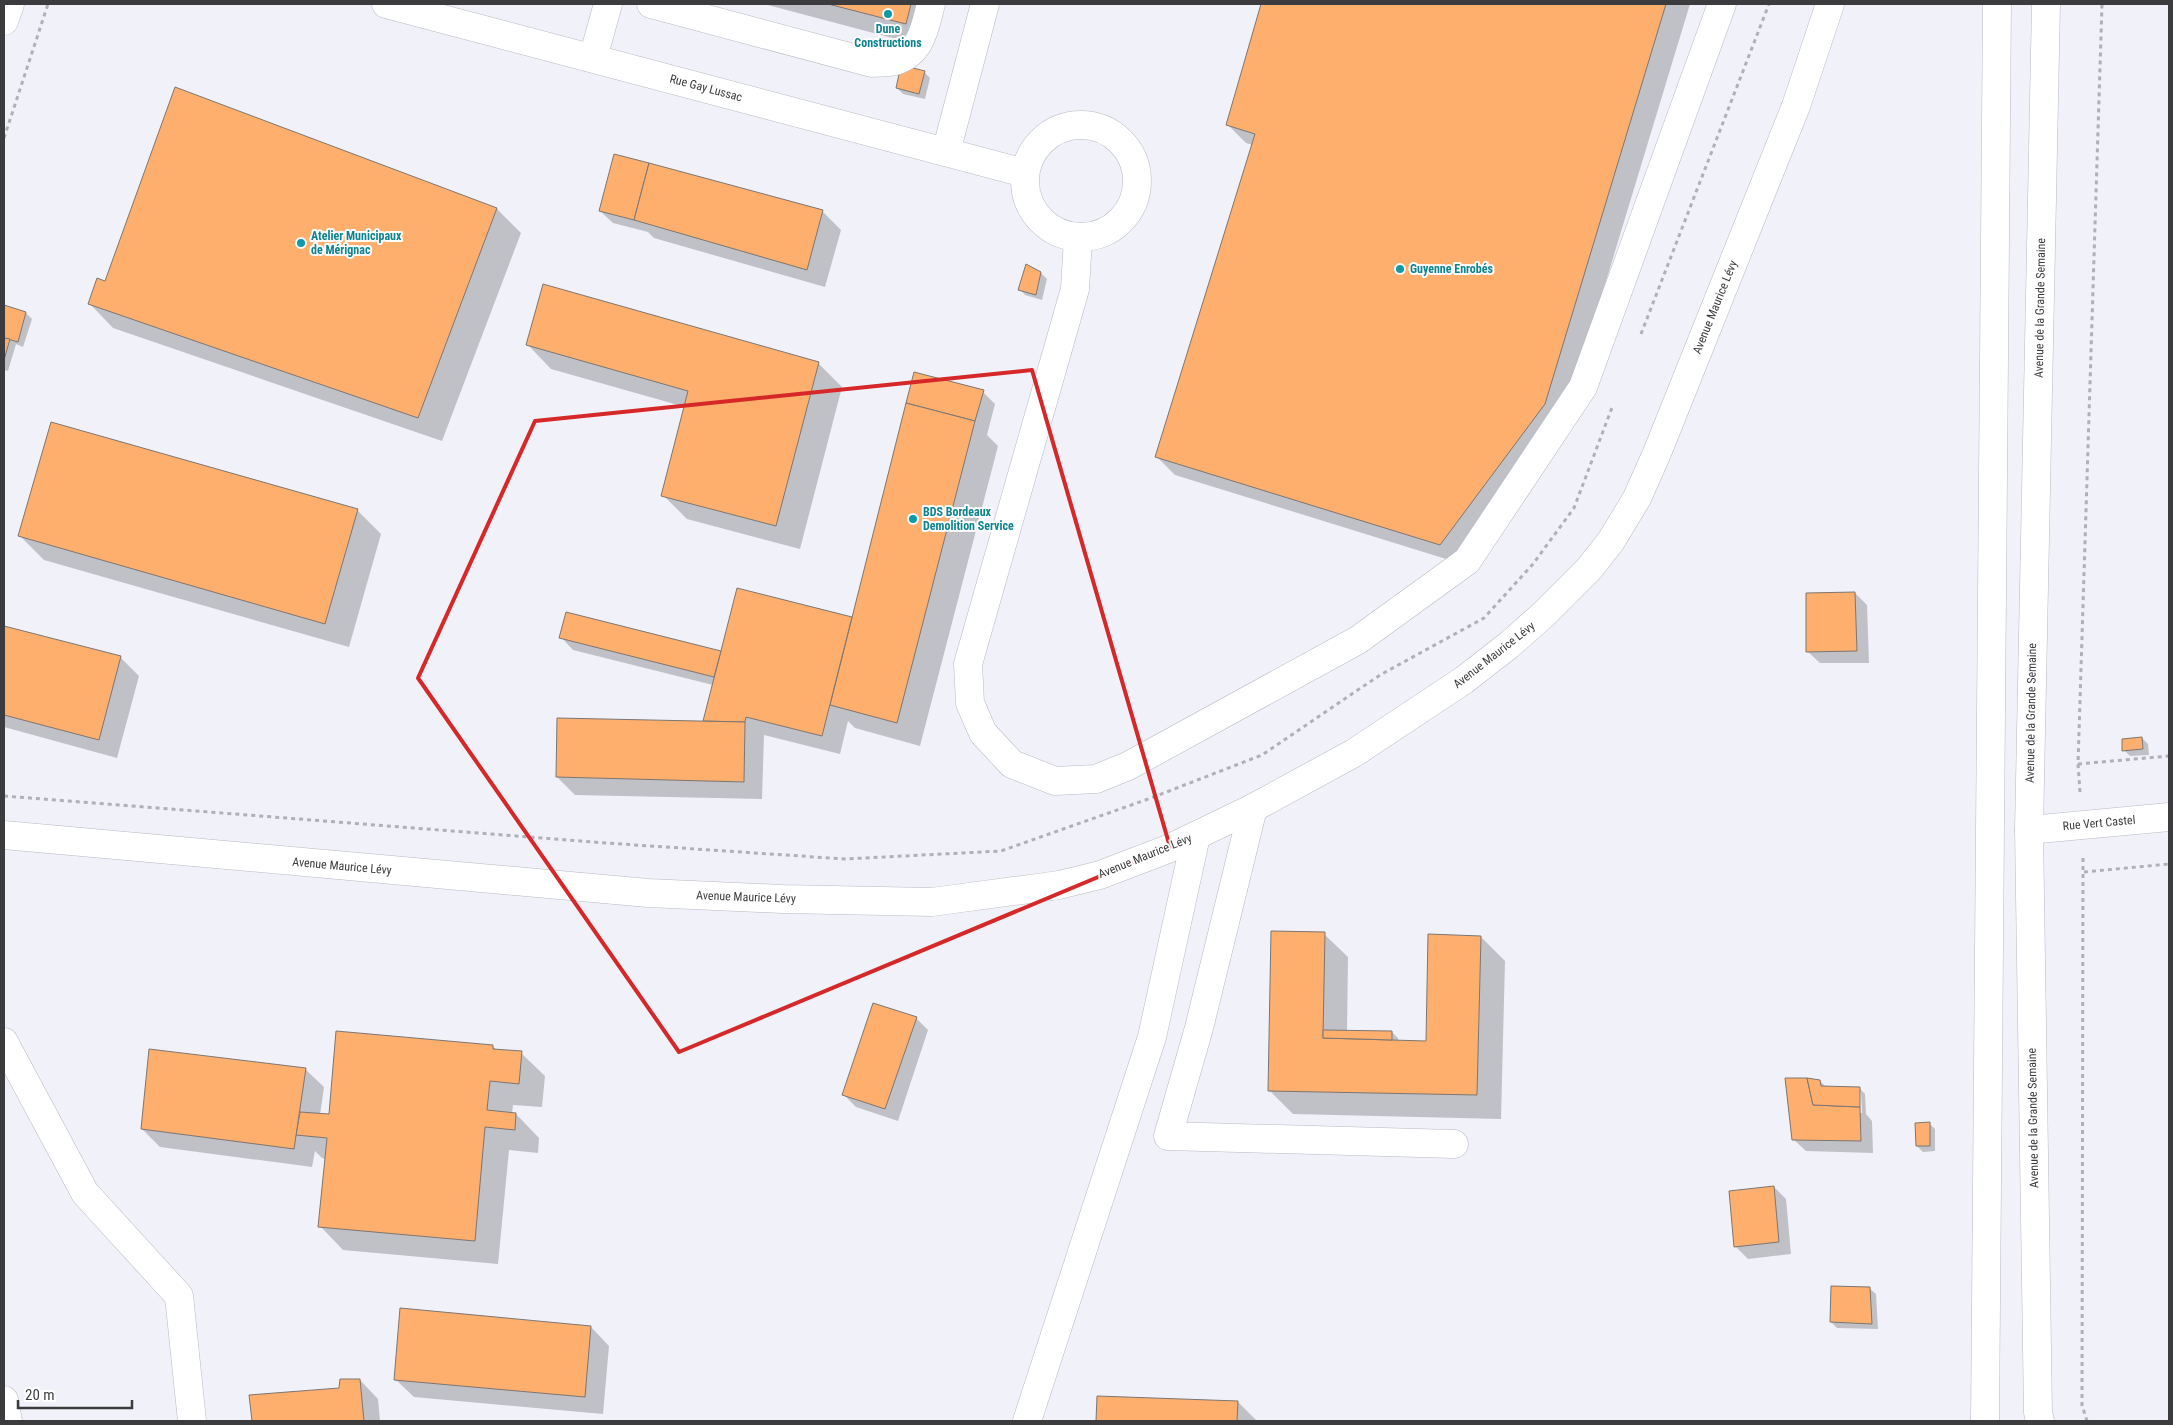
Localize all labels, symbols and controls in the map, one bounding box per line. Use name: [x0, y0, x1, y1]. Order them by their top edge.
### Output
marker: Dune Constructions: [882, 8, 894, 20]
place label: Dune Constructions: [854, 22, 922, 50]
street label: Rue Gay Lussac: [668, 72, 744, 105]
place label: Atelier Municipaux de Mérignac: [311, 229, 402, 257]
marker: Atelier Municipaux de Mérignac: [295, 237, 307, 249]
street label: Avenue de la Grande Semaine: [2032, 237, 2048, 378]
street label: Avenue Maurice Lévy: [1690, 258, 1740, 356]
place label: Guyenne Enrobés: [1410, 262, 1493, 276]
marker: Guyenne Enrobés: [1394, 263, 1406, 275]
place label: BDS Bordeaux Demolition Service: [923, 505, 1014, 533]
marker: BDS Bordeaux Demolition Service: [907, 513, 919, 525]
street label: Avenue Maurice Lévy: [1450, 619, 1538, 691]
street label: Avenue de la Grande Semaine: [2023, 642, 2039, 783]
street label: Rue Vert Castel: [2062, 813, 2136, 833]
street label: Avenue Maurice Lévy: [1096, 831, 1194, 881]
street label: Avenue Maurice Lévy: [292, 855, 392, 877]
street label: Avenue Maurice Lévy: [696, 888, 796, 906]
street label: Avenue de la Grande Semaine: [2025, 1047, 2041, 1188]
scale bar: [18, 1378, 131, 1410]
text: 20 m: [25, 1386, 55, 1404]

